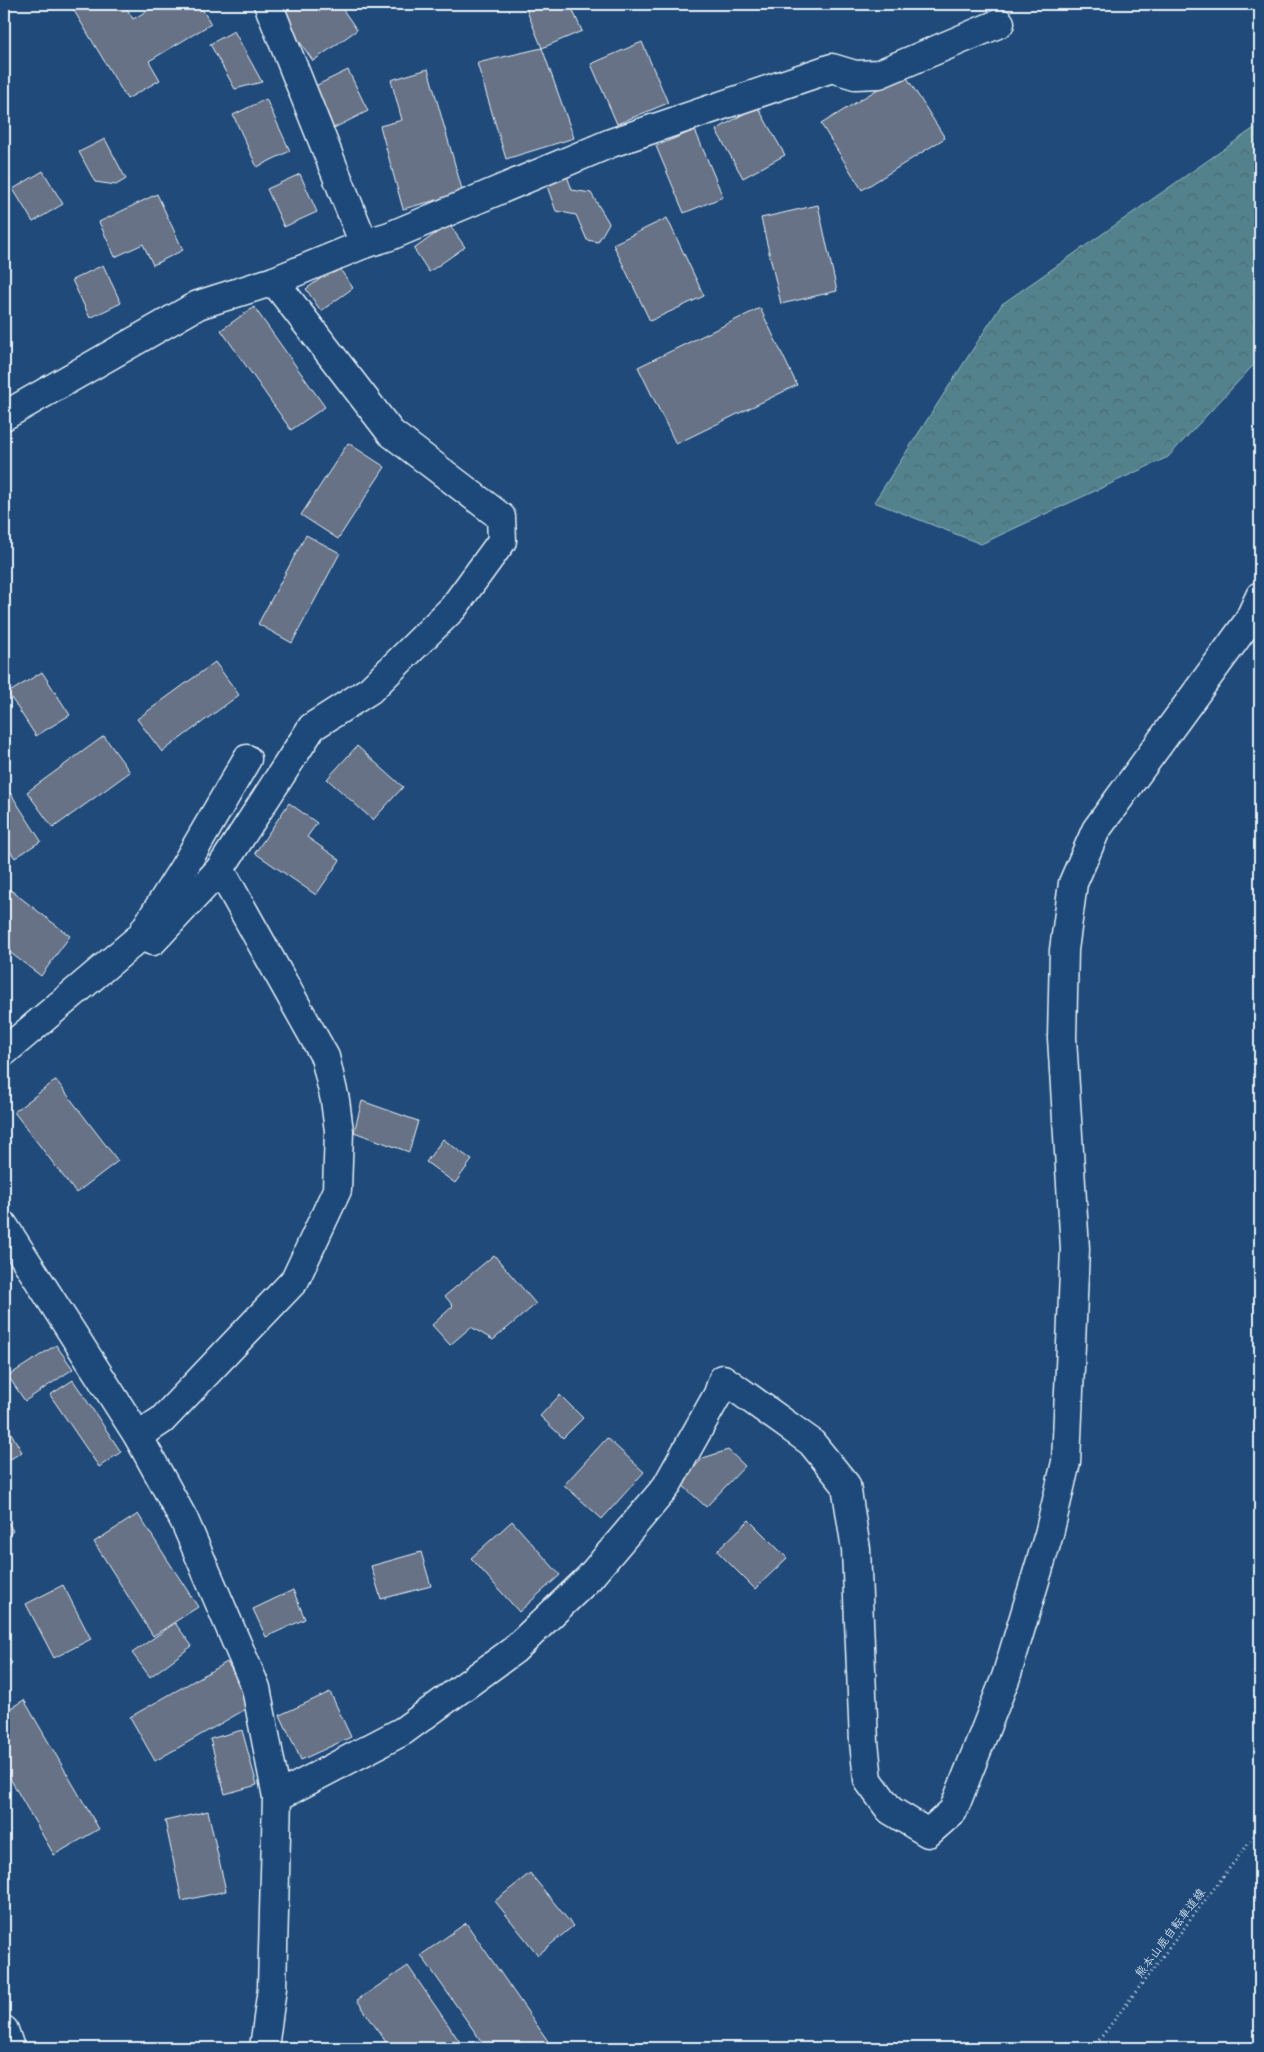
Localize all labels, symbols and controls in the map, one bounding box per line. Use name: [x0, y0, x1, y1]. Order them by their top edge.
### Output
street label: 熊本山鹿自転車道線: [1132, 1886, 1209, 1981]

